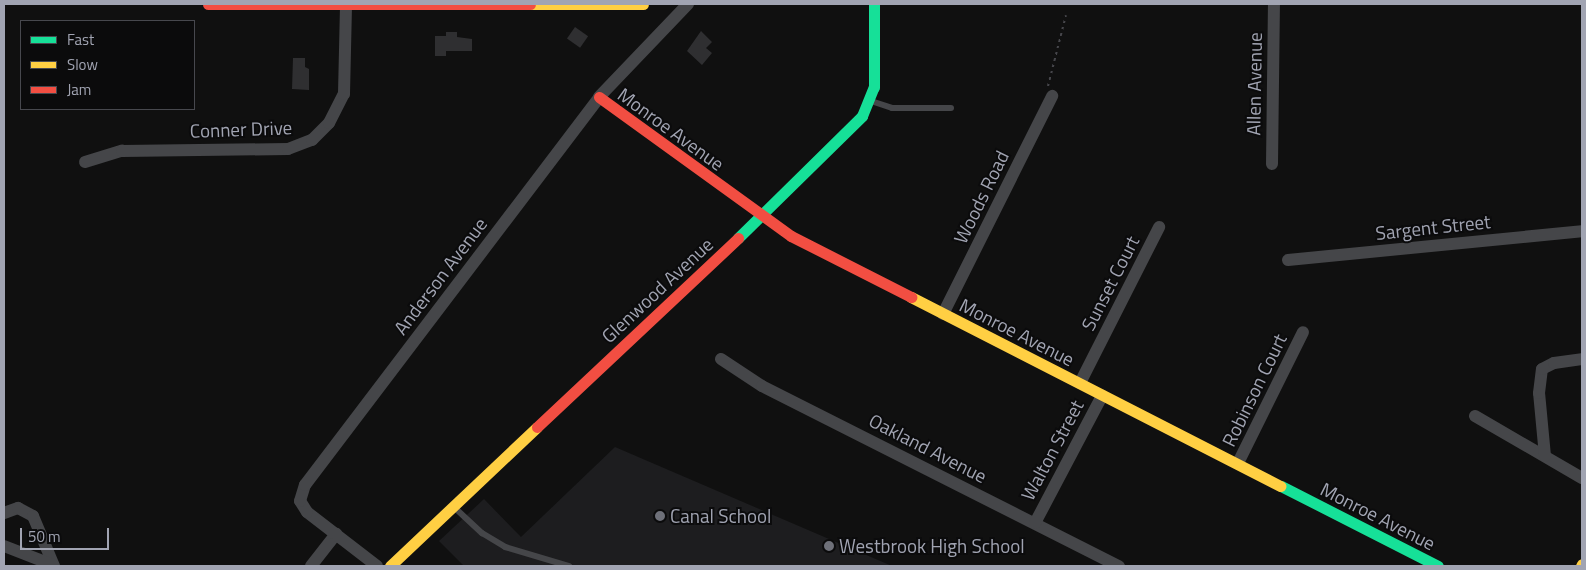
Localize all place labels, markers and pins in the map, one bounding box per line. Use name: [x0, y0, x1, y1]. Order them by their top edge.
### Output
place label: Canal School: [670, 505, 771, 527]
marker: Canal School: [654, 510, 666, 522]
place label: Westbrook High School: [839, 535, 1025, 557]
marker: Westbrook High School: [823, 540, 835, 552]

